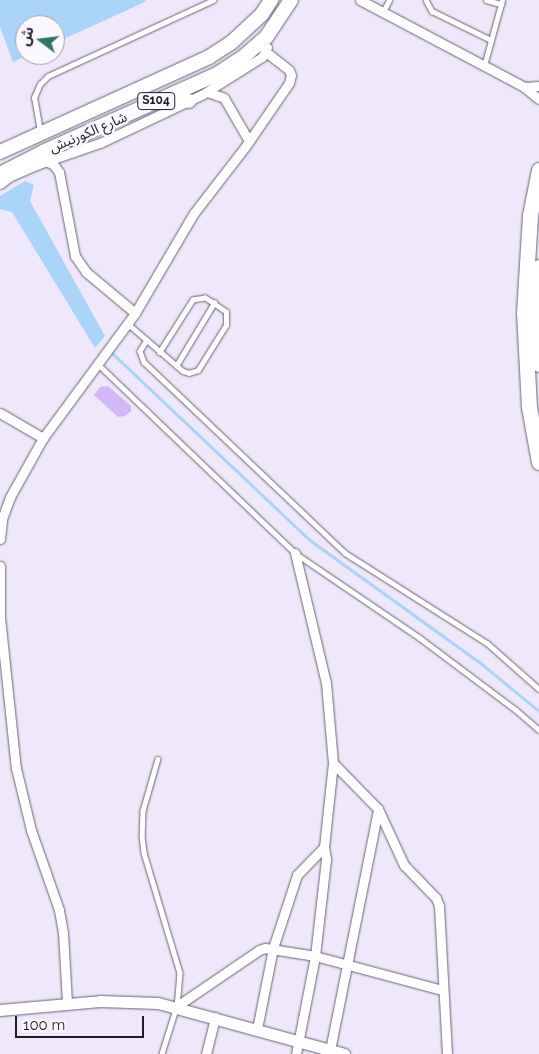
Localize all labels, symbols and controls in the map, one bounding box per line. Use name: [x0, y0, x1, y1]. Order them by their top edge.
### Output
north arrow: [15, 15, 65, 65]
text: ش: [16, 25, 37, 48]
road number: S104: [136, 92, 176, 110]
street label: شارع الكورنيش: [47, 108, 129, 156]
scale bar: [18, 1006, 146, 1038]
text: 100 m: [23, 1016, 65, 1034]

